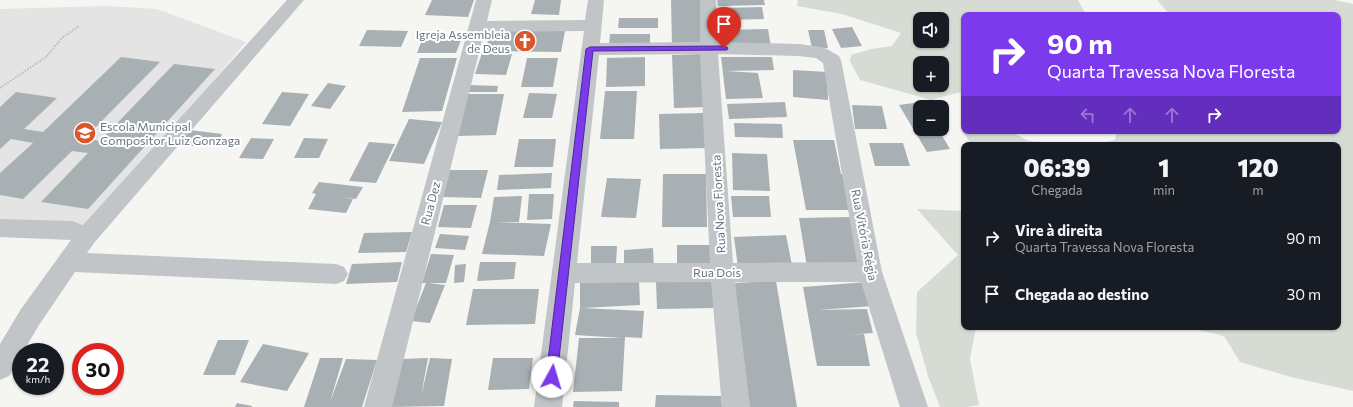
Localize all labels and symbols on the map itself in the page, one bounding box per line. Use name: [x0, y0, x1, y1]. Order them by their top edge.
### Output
pin: [707, 7.0, 741, 48]
place label: Igreja Assembleia de Deus: [416, 27, 510, 55]
church icon: Igreja Assembleia de Deus: [512, 28, 538, 54]
place label: Escola Municipal Compositor Luiz Gonzaga: [100, 119, 240, 147]
school or university icon: Escola Municipal Compositor Luiz Gonzaga: [72, 120, 98, 146]
street label: Rua Nova Floresta: [708, 154, 728, 254]
street label: Rua Dez: [417, 180, 443, 226]
street label: Rua Vitória Régia: [849, 188, 881, 282]
street label: Rua Dois: [693, 265, 741, 279]
speed limit sign: 30: [72, 343, 124, 395]
position arrow: [531, 356, 573, 398]

